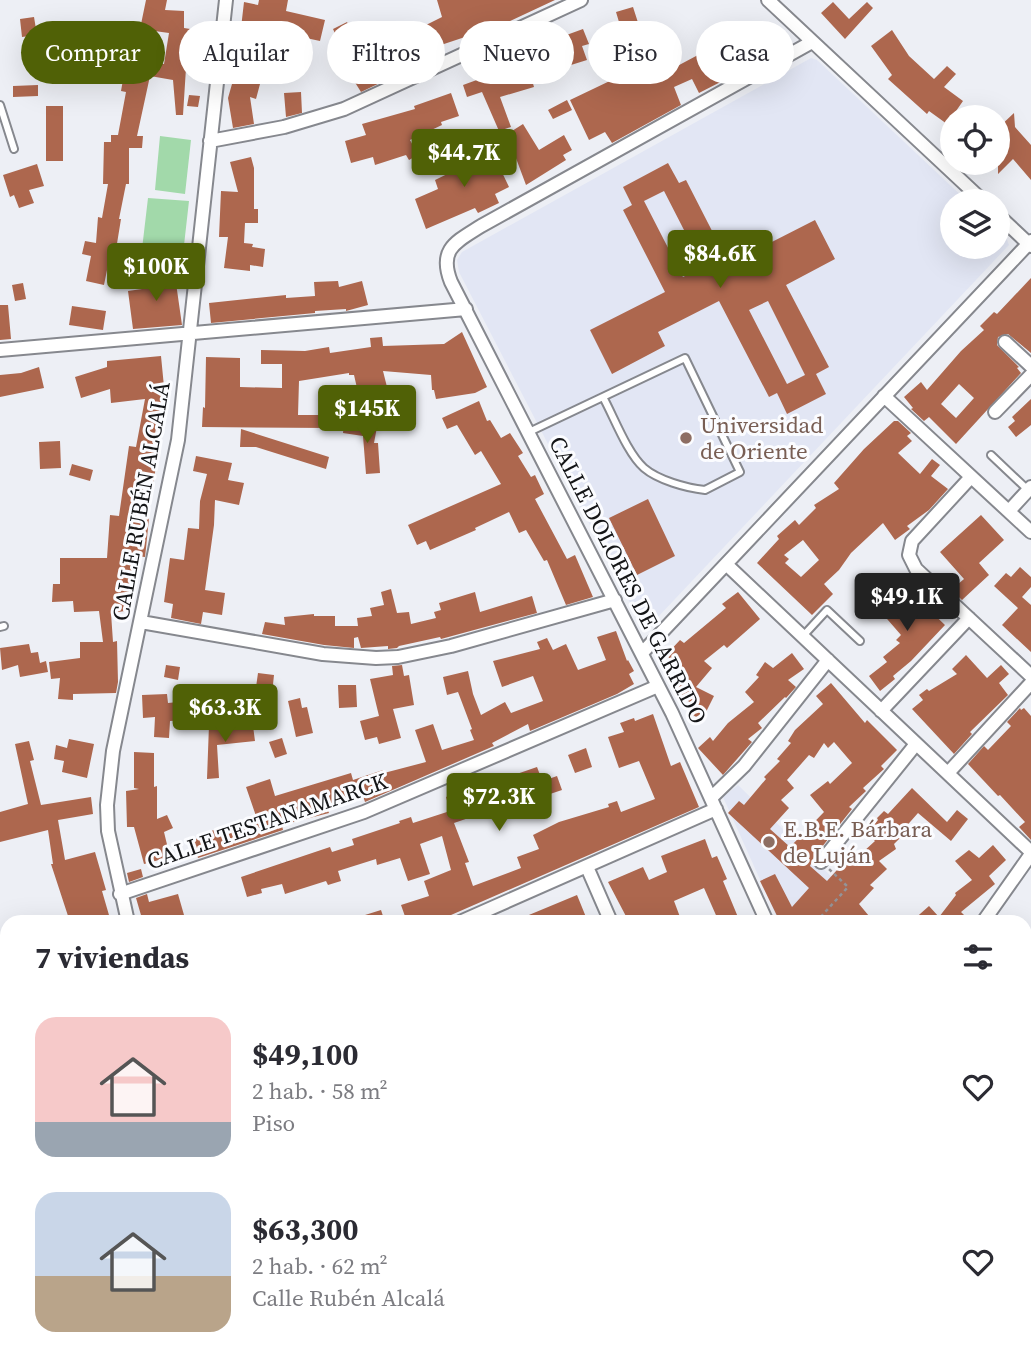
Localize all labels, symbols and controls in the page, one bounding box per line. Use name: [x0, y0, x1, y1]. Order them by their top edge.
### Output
chip: Comprar: [21, 21, 165, 84]
chip: Alquilar: [179, 21, 313, 84]
chip: Filtros: [327, 21, 445, 84]
chip: Nuevo: [459, 21, 574, 84]
chip: Piso: [588, 21, 682, 84]
chip: Casa: [696, 21, 794, 84]
map controls: [940, 105, 1010, 259]
button: locate: [940, 105, 1010, 175]
pin: $44.7K: [407, 130, 521, 189]
text: $44.7K: [428, 136, 500, 168]
button: layers: [940, 189, 1010, 259]
pin: $84.6K: [663, 230, 777, 290]
text: $84.6K: [684, 237, 756, 269]
pin: $100K: [107, 244, 205, 303]
text: $100K: [123, 250, 189, 282]
street label: CALLE RUBÉN ALCALÁ: [104, 378, 178, 623]
pin: $145K: [318, 386, 416, 445]
text: $145K: [334, 392, 400, 424]
place label: Universidad de Oriente: [700, 409, 823, 467]
marker: Universidad de Oriente: [678, 430, 694, 446]
street label: CALLE DOLORES DE GARRIDO: [541, 431, 715, 729]
pin: $49.1K: [850, 574, 964, 633]
text: $49.1K: [871, 580, 943, 612]
pin: $63.3K: [168, 684, 282, 744]
text: $63.3K: [189, 691, 261, 723]
street label: CALLE TESTANAMARCK: [142, 765, 392, 877]
pin: $72.3K: [442, 774, 556, 833]
text: $72.3K: [463, 780, 535, 812]
place label: E.B.E. Bárbara de Luján: [783, 813, 932, 871]
marker: E.B.E. Bárbara de Luján: [761, 834, 777, 850]
text: 7 viviendas: [35, 937, 189, 978]
icon: filters: [959, 938, 997, 976]
text: $49,100: [252, 1034, 359, 1075]
icon: home: [91, 1045, 175, 1129]
icon: heart: [959, 1068, 997, 1106]
text: 2 hab. · 58 m²: [252, 1075, 388, 1107]
text: Piso: [252, 1107, 295, 1139]
text: $63,300: [252, 1209, 359, 1250]
icon: home: [91, 1220, 175, 1304]
icon: heart: [959, 1243, 997, 1281]
text: 2 hab. · 62 m²: [252, 1250, 388, 1282]
text: Calle Rubén Alcalá: [252, 1282, 445, 1314]

